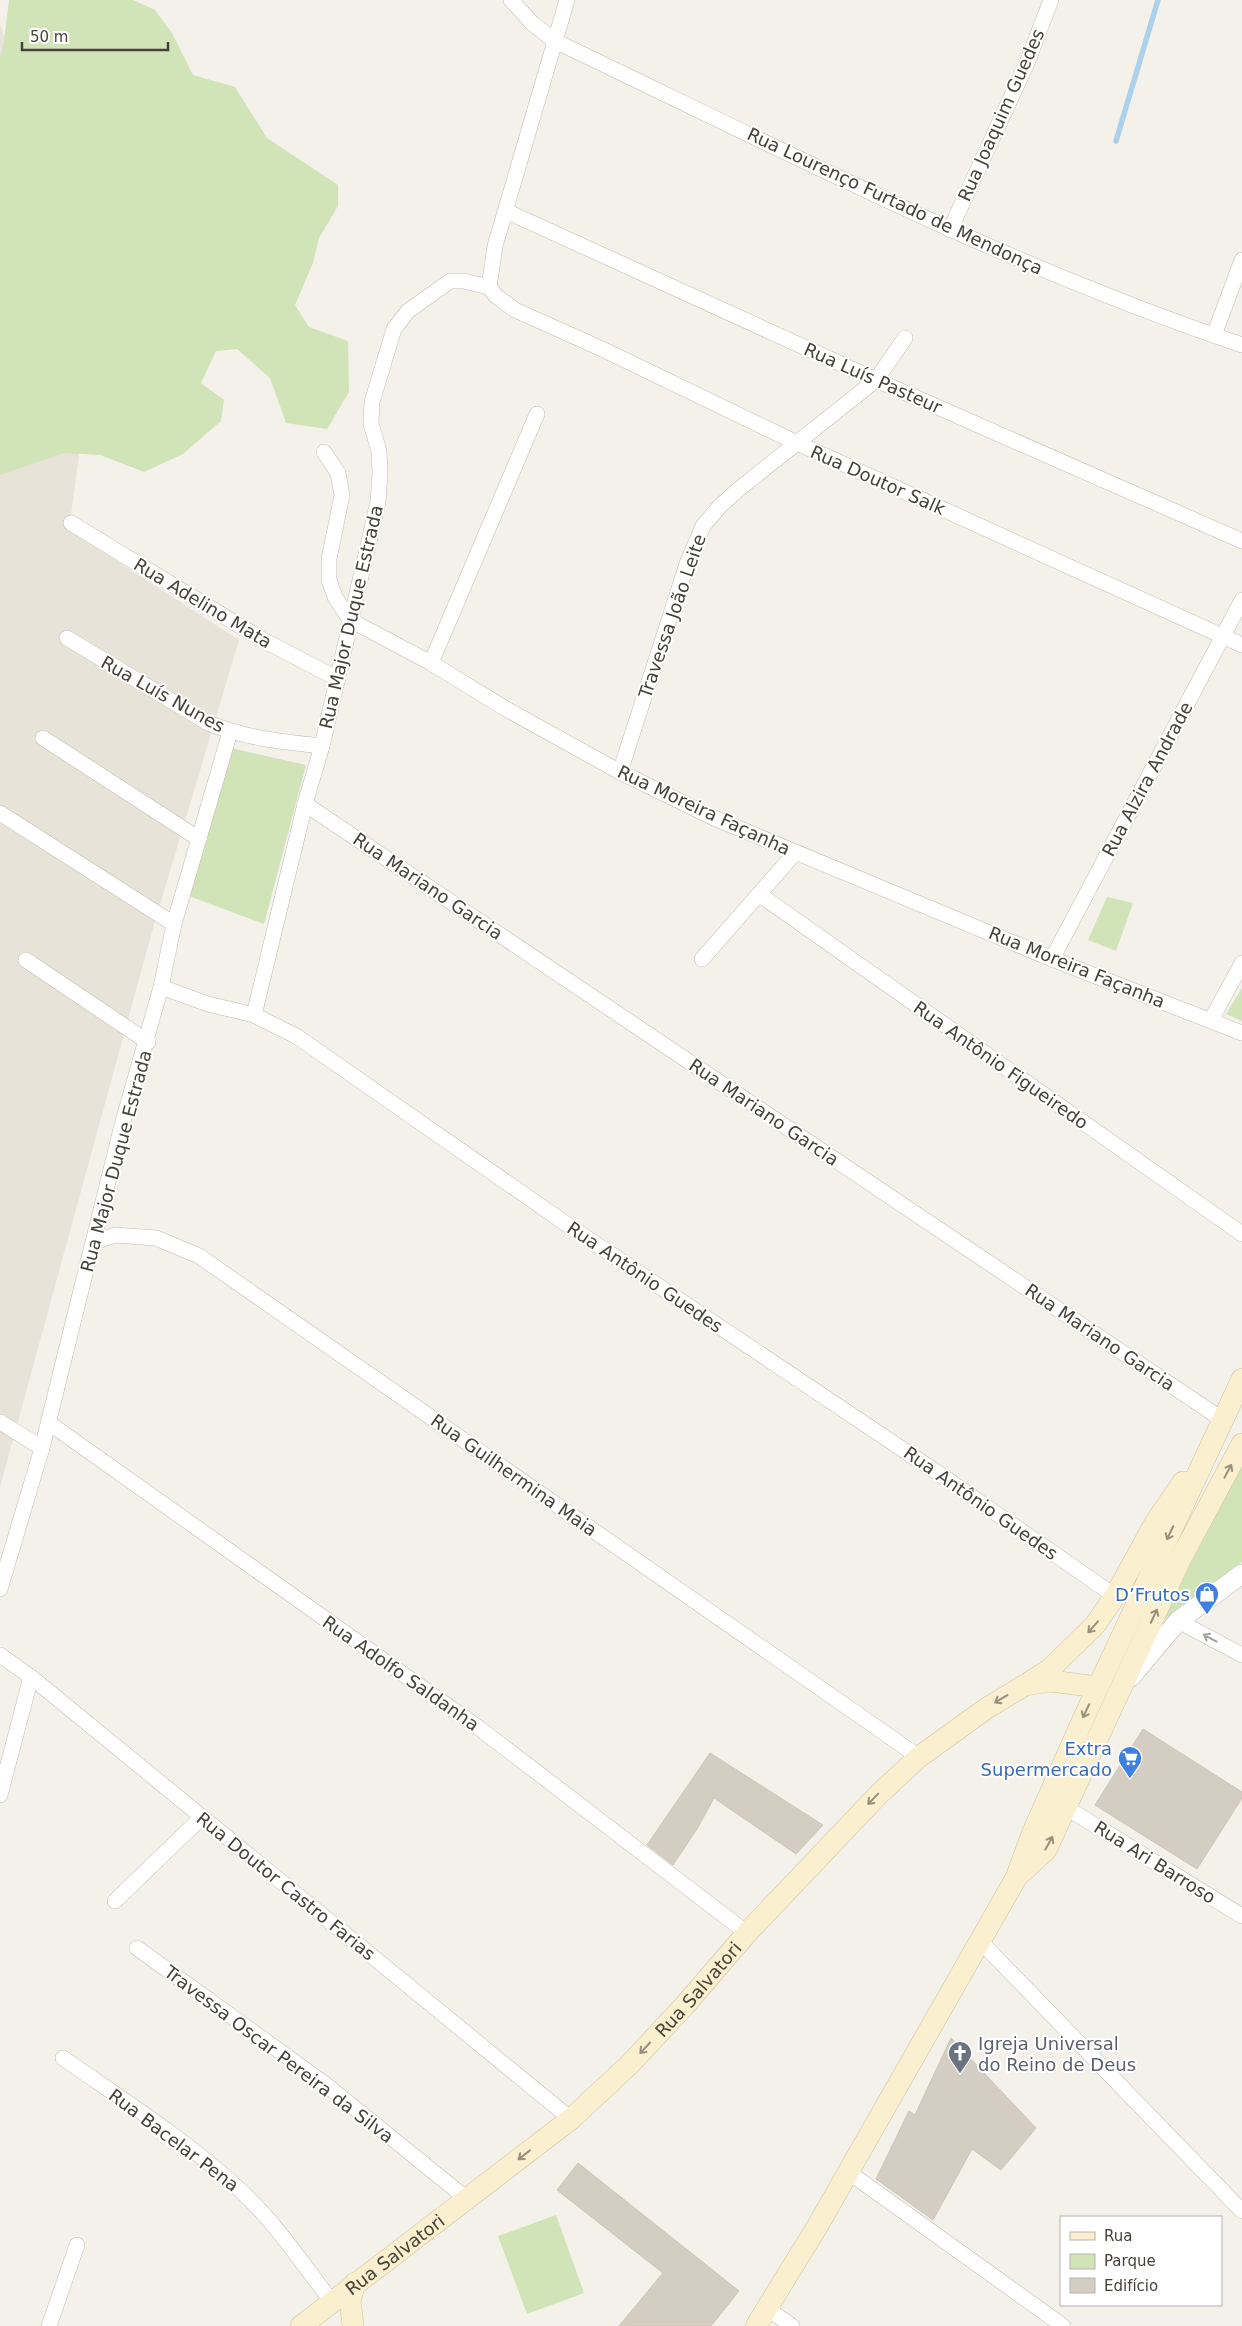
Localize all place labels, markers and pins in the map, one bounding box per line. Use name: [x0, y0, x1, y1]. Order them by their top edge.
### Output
shop icon: D’Frutos: [1194, 1581, 1220, 1615]
place label: D’Frutos: [1115, 1584, 1190, 1605]
place label: Extra Supermercado: [981, 1738, 1112, 1780]
supermarket icon: Extra Supermercado: [1117, 1745, 1143, 1779]
place label: Igreja Universal do Reino de Deus: [978, 2033, 1136, 2075]
church icon: Igreja Universal do Reino de Deus: [947, 2040, 973, 2074]

